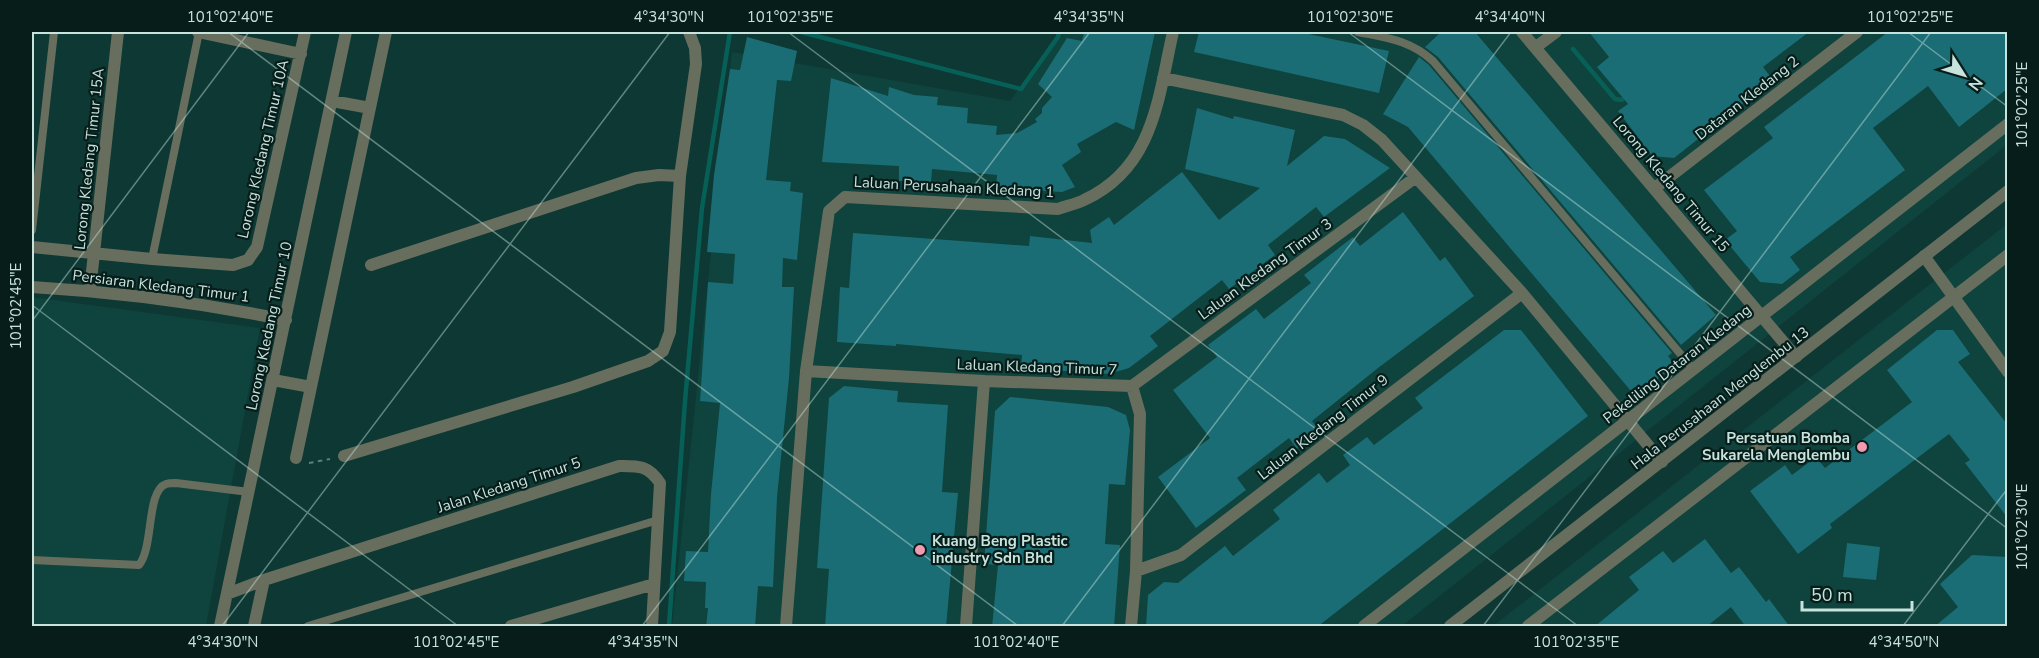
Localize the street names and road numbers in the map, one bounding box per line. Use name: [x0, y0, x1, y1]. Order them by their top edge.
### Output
street label: Dataran Kledang 2: [1691, 51, 1803, 145]
street label: Lorong Kledang Timur 10A: [233, 58, 293, 240]
street label: Lorong Kledang Timur 15A: [70, 67, 109, 251]
street label: Lorong Kledang Timur 15: [1608, 112, 1734, 256]
street label: Laluan Perusahaan Kledang 1: [853, 172, 1055, 202]
street label: Laluan Kledang Timur 3: [1194, 214, 1336, 324]
street label: Lorong Kledang Timur 10: [241, 240, 297, 412]
street label: Persiaran Kledang Timur 1: [71, 265, 251, 307]
street label: Pekeliling Dataran Kledang: [1599, 300, 1755, 428]
street label: Hala Perusahaan Menglembu 13: [1627, 322, 1813, 474]
street label: Laluan Kledang Timur 7: [956, 354, 1118, 380]
street label: Laluan Kledang Timur 9: [1253, 370, 1393, 484]
street label: Jalan Kledang Timur 5: [434, 452, 583, 518]

